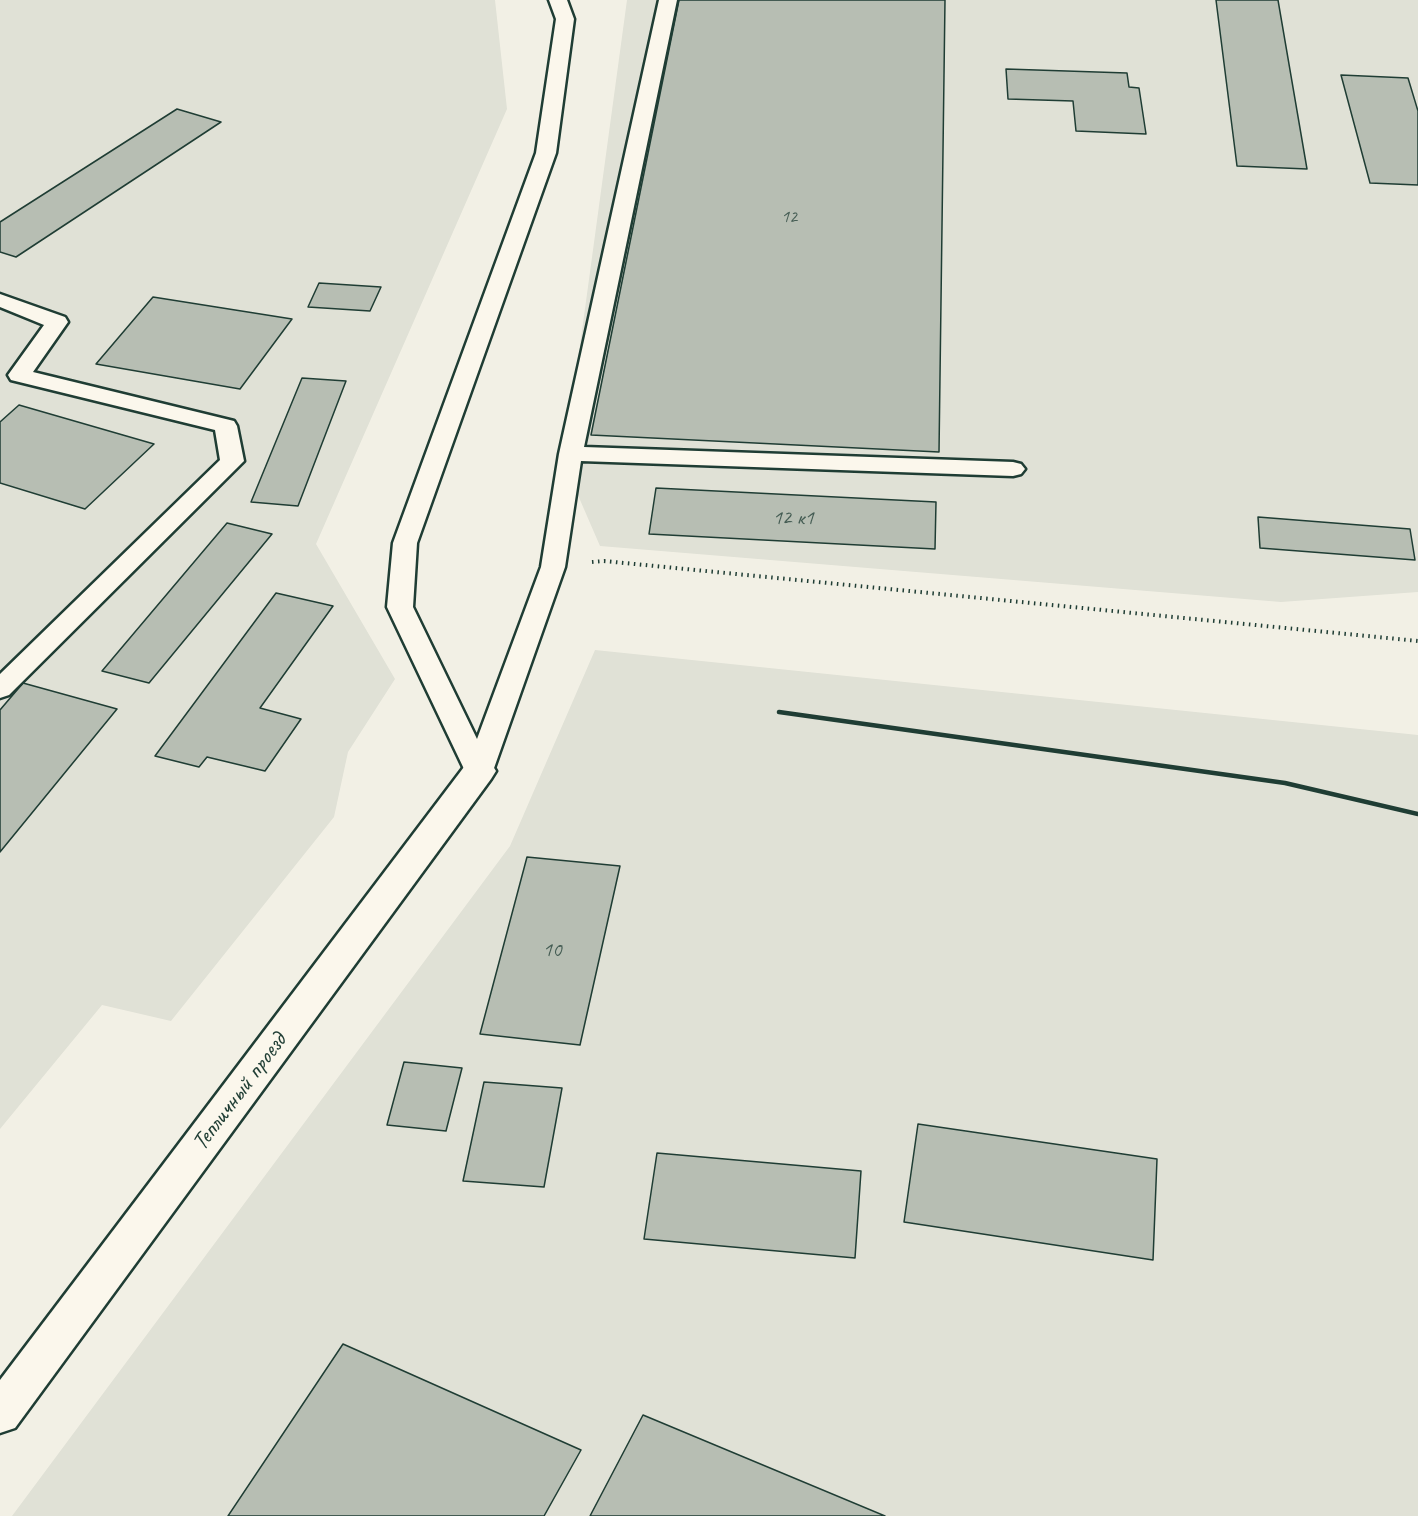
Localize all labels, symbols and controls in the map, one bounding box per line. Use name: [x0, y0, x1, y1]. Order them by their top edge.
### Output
house number: 12: [781, 206, 797, 228]
house number: 12 к1: [772, 505, 814, 531]
house number: 10: [543, 937, 561, 963]
street label: Тепличный проезд: [187, 1028, 293, 1156]

